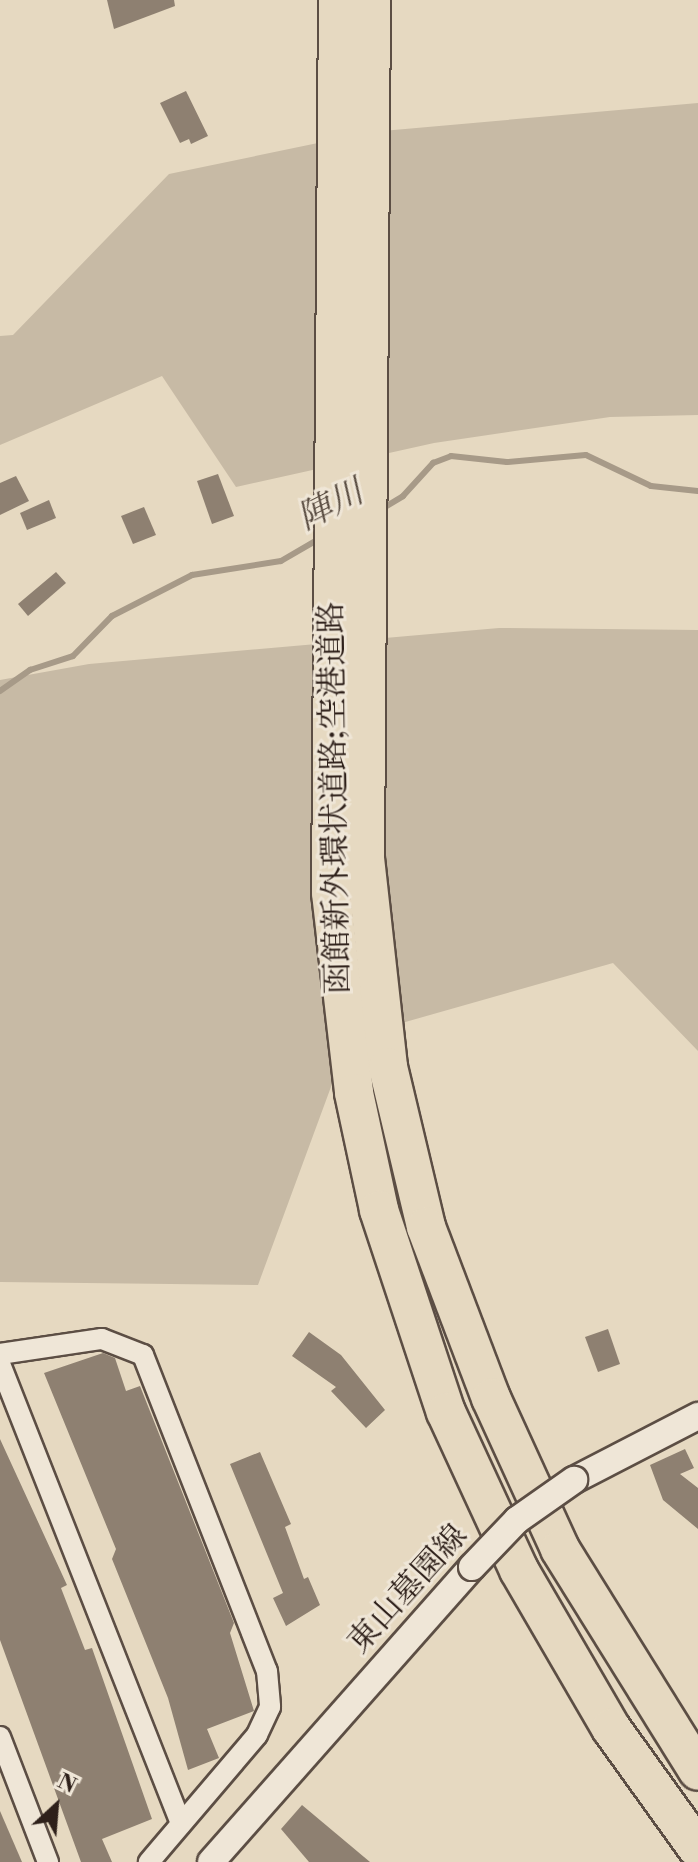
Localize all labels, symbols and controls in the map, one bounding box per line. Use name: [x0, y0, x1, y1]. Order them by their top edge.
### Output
water label: 陣川: [291, 472, 371, 540]
street label: 函館新外環状道路;空港道路: [312, 601, 358, 995]
street label: 東山墓園線: [340, 1517, 476, 1661]
north arrow: [16, 1766, 96, 1846]
text: N: [53, 1768, 80, 1800]

